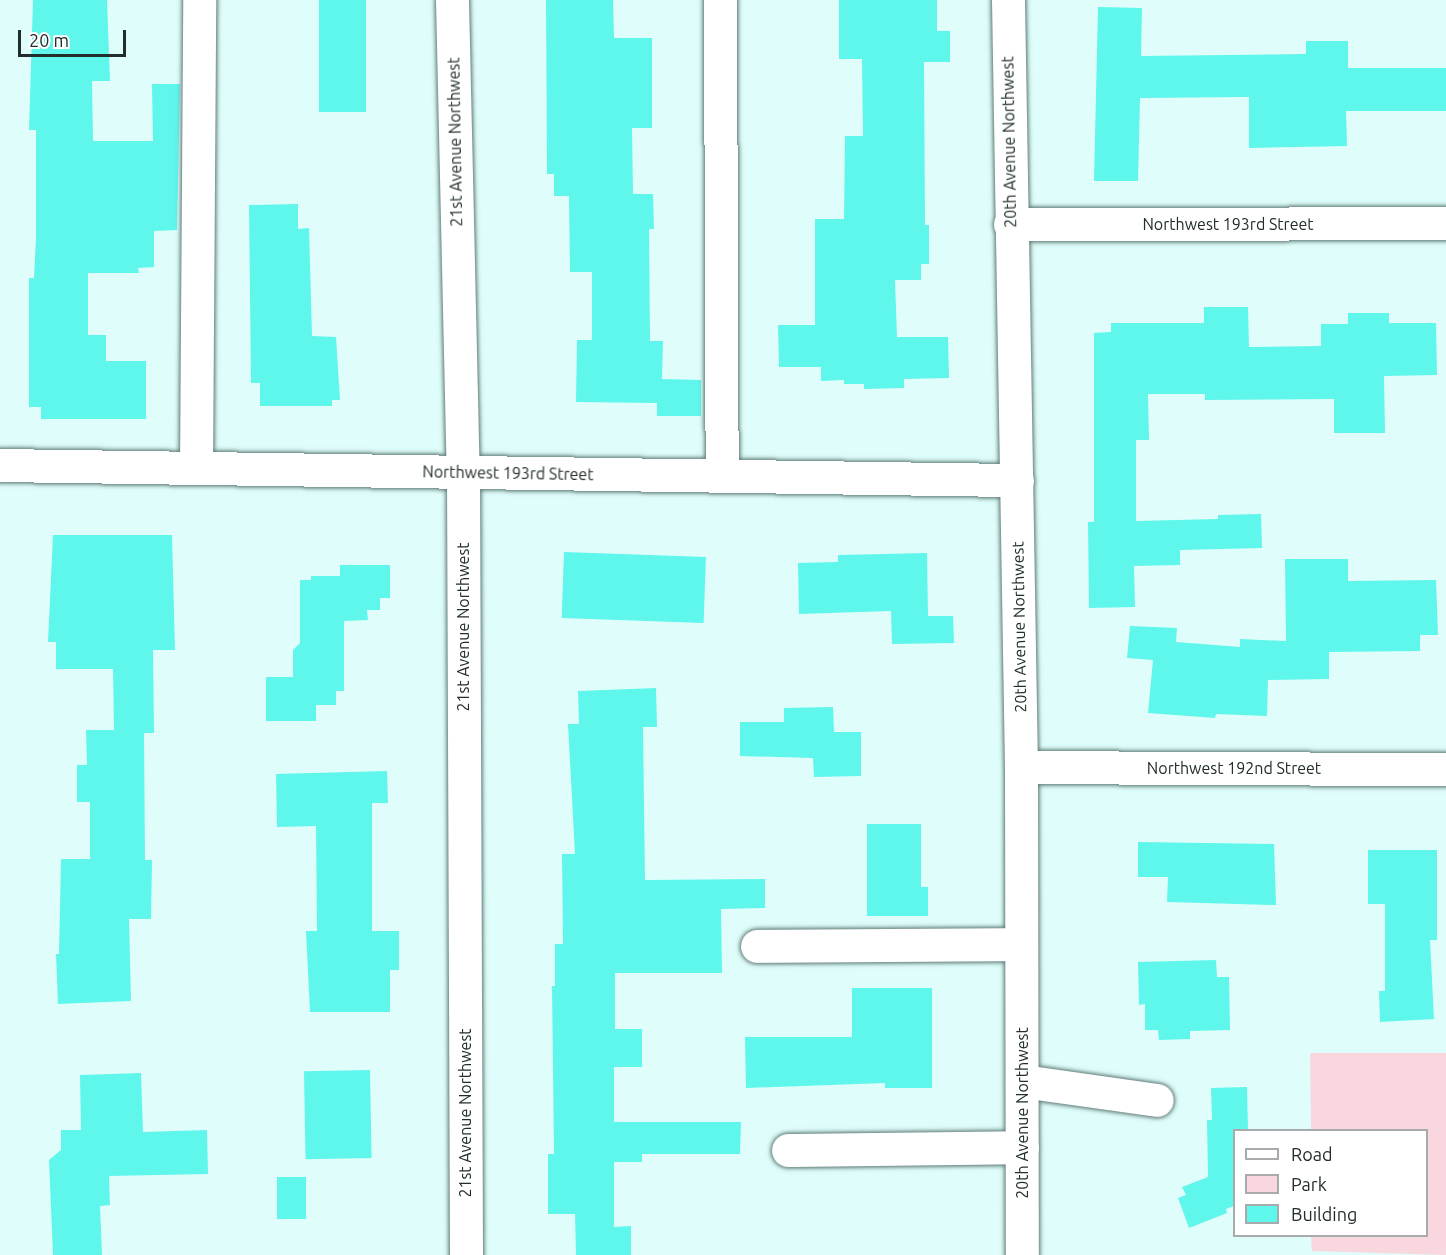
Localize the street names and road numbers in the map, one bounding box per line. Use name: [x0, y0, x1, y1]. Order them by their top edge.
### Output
street label: 20th Avenue Northwest: [998, 56, 1020, 228]
street label: 21st Avenue Northwest: [444, 57, 466, 227]
street label: Northwest 193rd Street: [1142, 214, 1314, 234]
street label: Northwest 193rd Street: [422, 462, 594, 484]
street label: 20th Avenue Northwest: [1008, 541, 1030, 713]
street label: 21st Avenue Northwest: [453, 542, 473, 712]
street label: Northwest 192nd Street: [1147, 758, 1321, 778]
street label: 20th Avenue Northwest: [1012, 1027, 1032, 1199]
street label: 21st Avenue Northwest: [455, 1028, 475, 1198]

